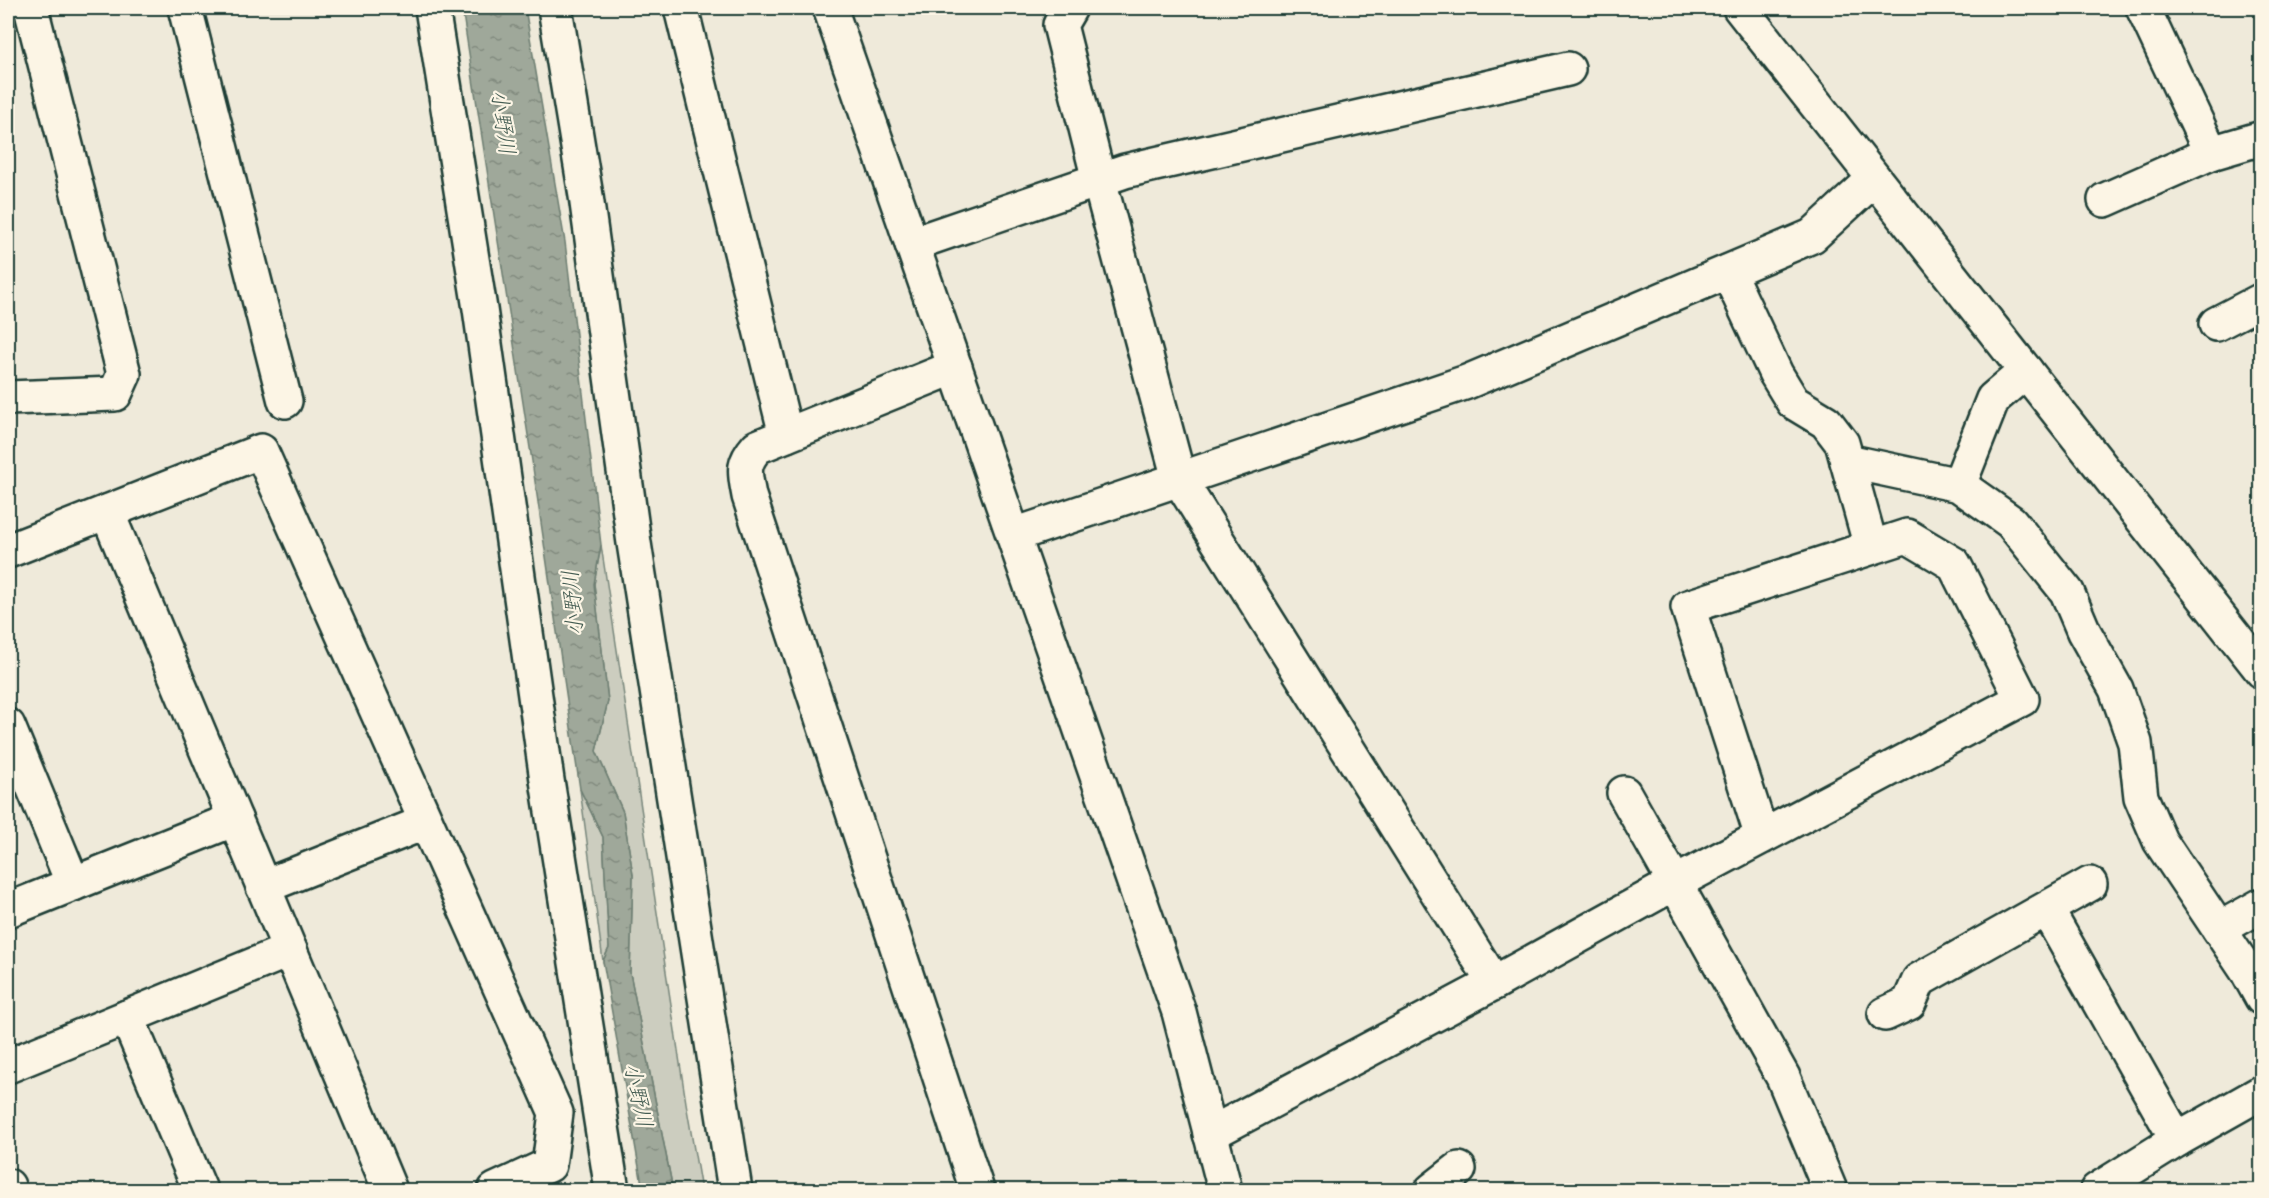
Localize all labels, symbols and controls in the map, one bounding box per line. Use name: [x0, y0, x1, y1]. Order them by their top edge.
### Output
water label: 小野川: [481, 88, 521, 157]
water label: 小野川: [556, 568, 594, 637]
water label: 小野川: [614, 1060, 659, 1131]

